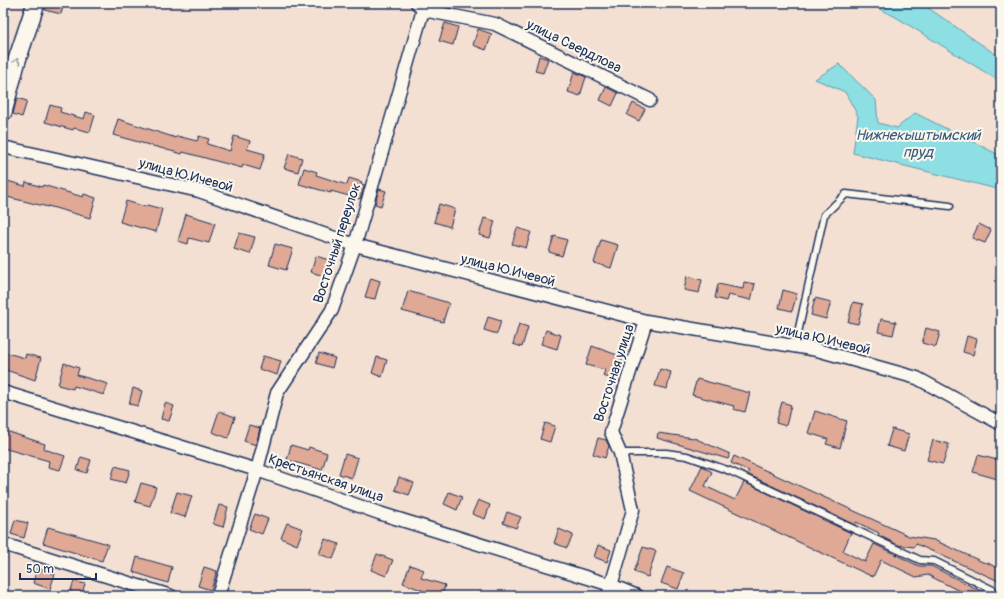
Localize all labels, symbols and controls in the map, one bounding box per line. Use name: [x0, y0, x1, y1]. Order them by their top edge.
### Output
street label: улица Свердлова: [523, 15, 624, 76]
one-way arrow: [12, 58, 21, 65]
water label: Нижнекыштымский пруд: [856, 126, 982, 162]
street label: улица Ю.Ичевой: [136, 154, 235, 196]
street label: Восточный переулок: [310, 181, 364, 305]
street label: улица Ю.Ичевой: [458, 250, 557, 290]
street label: улица Ю.Ичевой: [773, 320, 872, 358]
street label: Восточная улица: [590, 322, 638, 424]
street label: Крестьянская улица: [266, 450, 386, 506]
scale bar: [20, 555, 96, 581]
text: 50 m: [26, 562, 54, 577]

